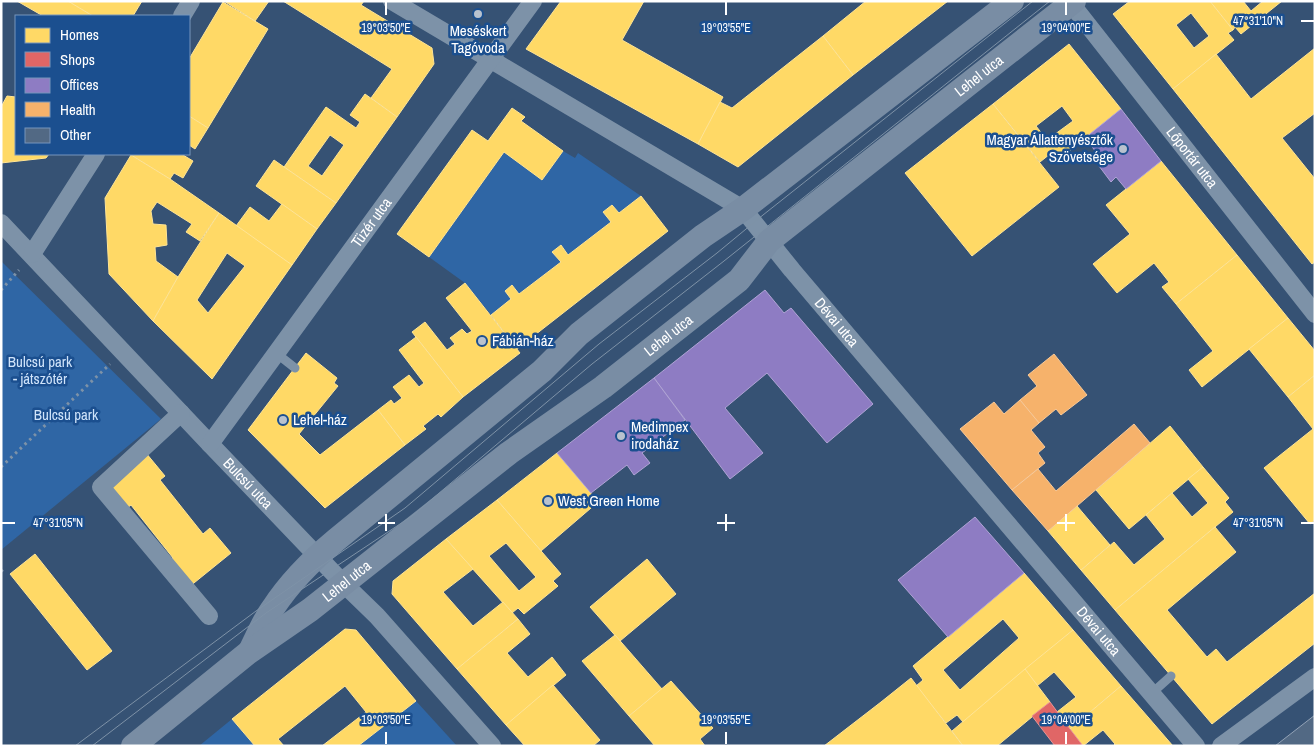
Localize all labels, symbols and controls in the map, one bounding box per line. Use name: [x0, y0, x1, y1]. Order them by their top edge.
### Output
marker: Meséskert Tagóvoda: [472, 8, 484, 20]
text: 47°31'10"N: [1233, 13, 1283, 29]
legend: [15, 15, 190, 155]
text: 19°03'50"E: [361, 20, 411, 36]
place label: Meséskert Tagóvoda: [450, 20, 507, 58]
text: 19°03'55"E: [701, 20, 751, 36]
text: 19°04'00"E: [1041, 20, 1091, 36]
text: Homes: [60, 24, 99, 45]
text: Shops: [60, 49, 95, 70]
street label: Lehel utca: [950, 50, 1007, 101]
text: Offices: [60, 74, 99, 95]
text: Health: [60, 99, 96, 120]
street label: Lőportár utca: [1162, 122, 1223, 192]
text: Other: [60, 124, 91, 145]
place label: Magyar Állattenyésztők Szövetsége: [987, 129, 1114, 167]
marker: Magyar Állattenyésztők Szövetsége: [1117, 143, 1129, 155]
street label: Tüzér utca: [346, 193, 396, 252]
street label: Dévai utca: [810, 293, 864, 351]
street label: Lehel utca: [639, 309, 697, 361]
place label: Fábián-ház: [492, 330, 554, 351]
marker: Fábián-ház: [476, 335, 488, 347]
park label: Bulcsú park - játszótér: [8, 351, 73, 389]
park label: Bulcsú park: [34, 404, 99, 425]
place label: Lehel-ház: [293, 409, 347, 430]
marker: Lehel-ház: [277, 414, 289, 426]
place label: Medimpex irodaház: [631, 416, 689, 454]
marker: Medimpex irodaház: [615, 430, 627, 442]
street label: Bulcsú utca: [219, 453, 278, 514]
place label: West Green Home: [558, 490, 660, 511]
marker: West Green Home: [542, 495, 554, 507]
text: 47°31'05"N: [33, 515, 83, 531]
text: 47°31'05"N: [1233, 515, 1283, 531]
street label: Lehel utca: [318, 555, 375, 607]
street label: Dévai utca: [1072, 602, 1126, 660]
text: 19°03'50"E: [361, 712, 411, 728]
text: 19°03'55"E: [701, 712, 751, 728]
text: 19°04'00"E: [1041, 712, 1091, 728]

